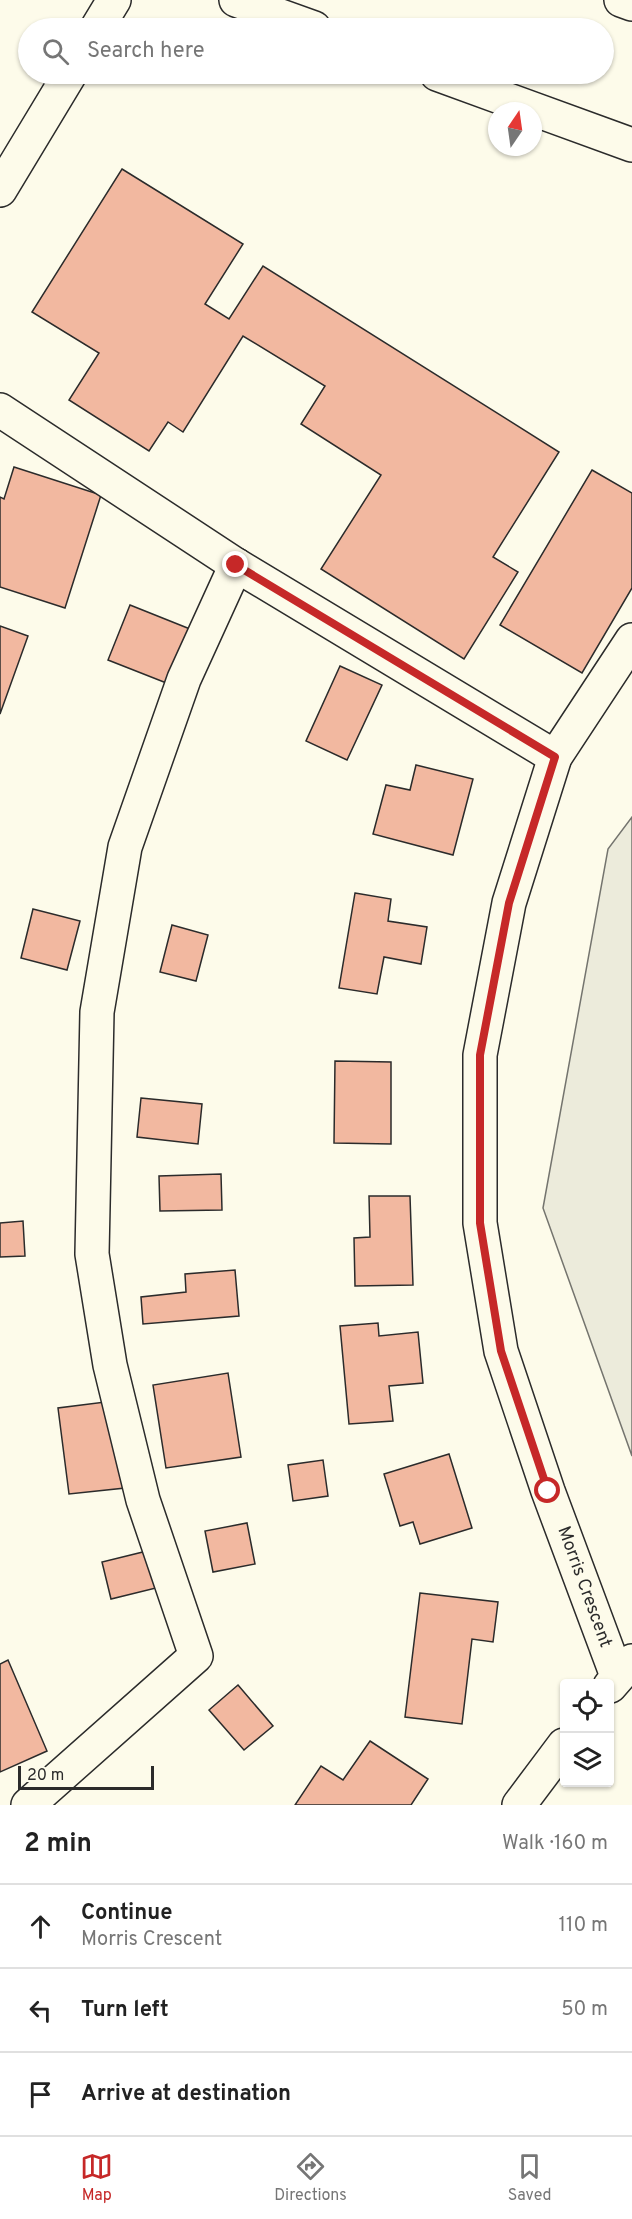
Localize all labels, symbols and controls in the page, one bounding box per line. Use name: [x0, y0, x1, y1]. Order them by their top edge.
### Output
search box: [18, 18, 614, 84]
icon: search: [39, 35, 72, 68]
text: Search here: [87, 38, 205, 65]
north arrow: [488, 102, 542, 156]
route end: [222, 551, 248, 577]
route start: [534, 1477, 560, 1503]
street label: Morris Crescent: [551, 1523, 617, 1651]
map controls: [560, 1679, 614, 1787]
button: locate: [560, 1679, 614, 1733]
button: layers: [560, 1733, 614, 1787]
scale bar: [18, 1763, 154, 1790]
text: 20 m: [27, 1766, 64, 1786]
text: 2 min: [24, 1828, 92, 1861]
text: Walk · 160 m: [502, 1831, 608, 1857]
text: Continue: [81, 1900, 172, 1927]
icon: ahead: [24, 1910, 57, 1943]
text: 110 m: [559, 1913, 608, 1939]
text: Morris Crescent: [81, 1927, 222, 1953]
icon: left: [24, 1994, 57, 2027]
text: Turn left: [81, 1997, 169, 2024]
text: 50 m: [561, 1997, 608, 2023]
icon: arrive: [24, 2078, 57, 2111]
text: Arrive at destination: [81, 2081, 291, 2108]
tab: Map: [80, 2150, 113, 2206]
tab: Directions: [274, 2150, 347, 2206]
tab: Saved: [508, 2150, 552, 2206]

